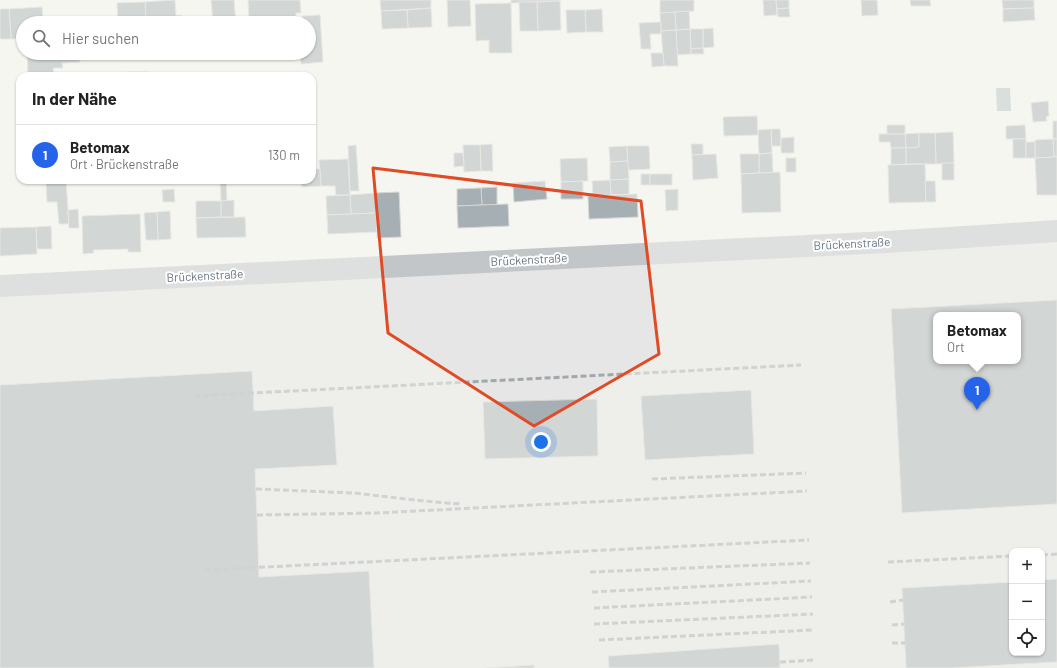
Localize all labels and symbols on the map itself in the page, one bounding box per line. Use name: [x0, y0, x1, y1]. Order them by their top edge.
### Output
street label: Brückenstraße: [813, 234, 891, 252]
street label: Brückenstraße: [490, 250, 568, 268]
street label: Brückenstraße: [166, 266, 244, 284]
pin: 1: [964, 377, 990, 410]
your location: [531, 432, 551, 452]

